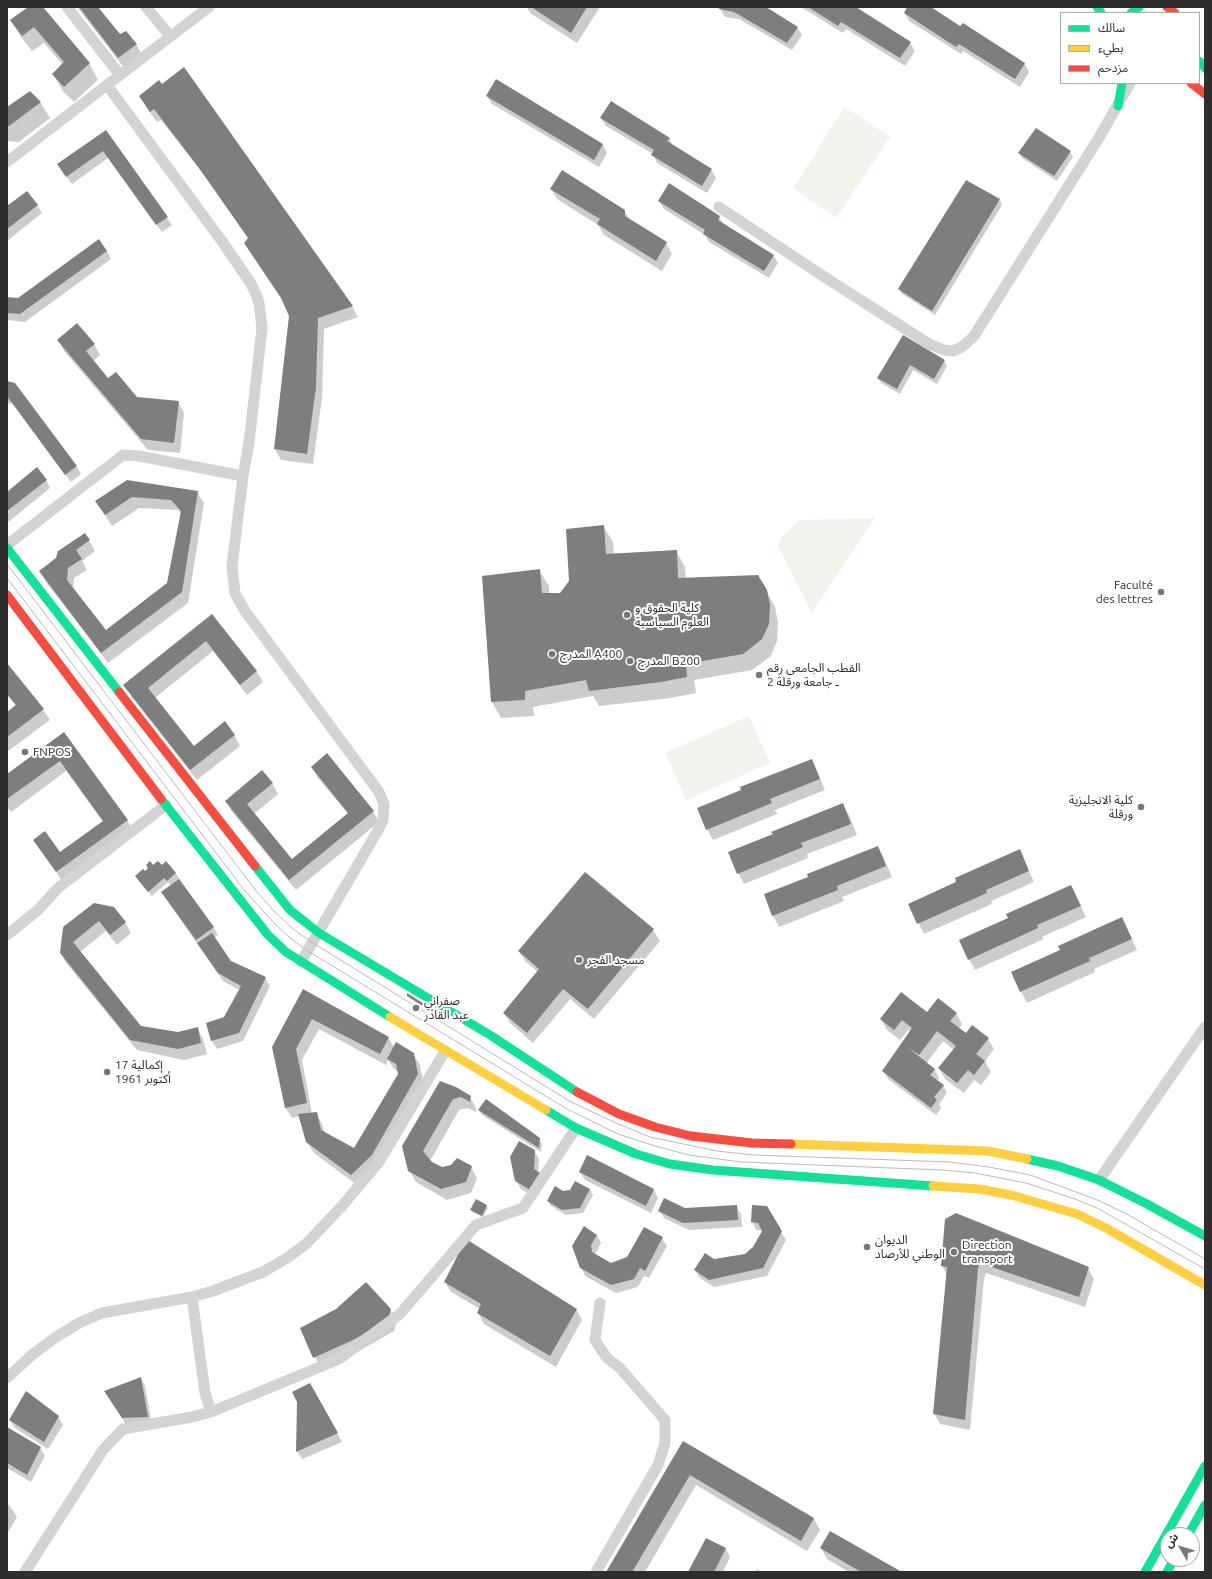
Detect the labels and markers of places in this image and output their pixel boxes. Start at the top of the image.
place label: Faculté des lettres [1096,578,1153,606]
marker: Faculté des lettres [1156,587,1166,597]
place label: كلية الحقوق و العلوم السياسية [635,601,709,629]
marker: كلية الحقوق و العلوم السياسية [622,610,632,620]
place label: المدرج A400 [560,647,622,661]
marker: المدرج A400 [547,649,557,659]
place label: المدرج B200 [638,654,700,668]
marker: المدرج B200 [625,656,635,666]
place label: القطب الجامعي رقم 2 ـ جامعة ورقلة [767,661,861,689]
marker: القطب الجامعي رقم 2 ـ جامعة ورقلة [754,670,764,680]
place label: FNPOS [33,745,71,759]
marker: FNPOS [20,747,30,757]
place label: كلية الانجليزية ورقلة [1069,793,1133,821]
marker: كلية الانجليزية ورقلة [1136,802,1146,812]
place label: مسجد الفجر [587,953,645,967]
marker: مسجد الفجر [574,955,584,965]
place label: صفراني عبد القادر [424,994,469,1022]
marker: صفراني عبد القادر [411,1003,421,1013]
place label: إكمالية 17 أكتوبر 1961 [115,1058,171,1086]
marker: إكمالية 17 أكتوبر 1961 [102,1067,112,1077]
place label: الديوان الوطني للأرصاد [875,1233,945,1261]
place label: Direction transport [962,1238,1013,1266]
marker: الديوان الوطني للأرصاد [862,1242,872,1252]
marker: Direction transport [949,1247,959,1257]

